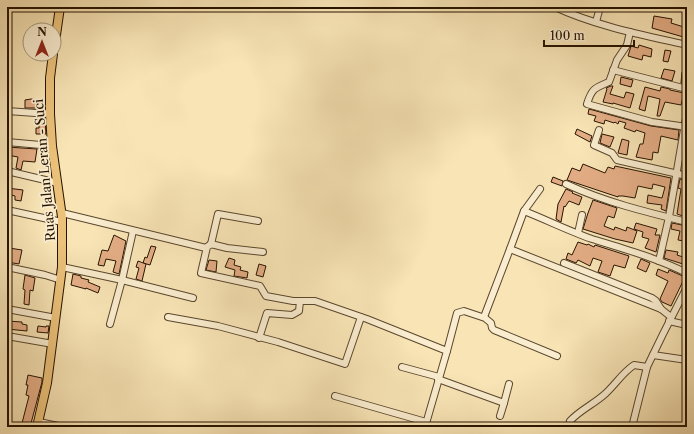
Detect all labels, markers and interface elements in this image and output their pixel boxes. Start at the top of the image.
north arrow [22,22,62,62]
scale bar [544,22,634,48]
text: N [37,25,47,39]
text: 100 m [550,28,585,43]
street label: Ruas Jalan Leran - Suci [30,98,58,242]

